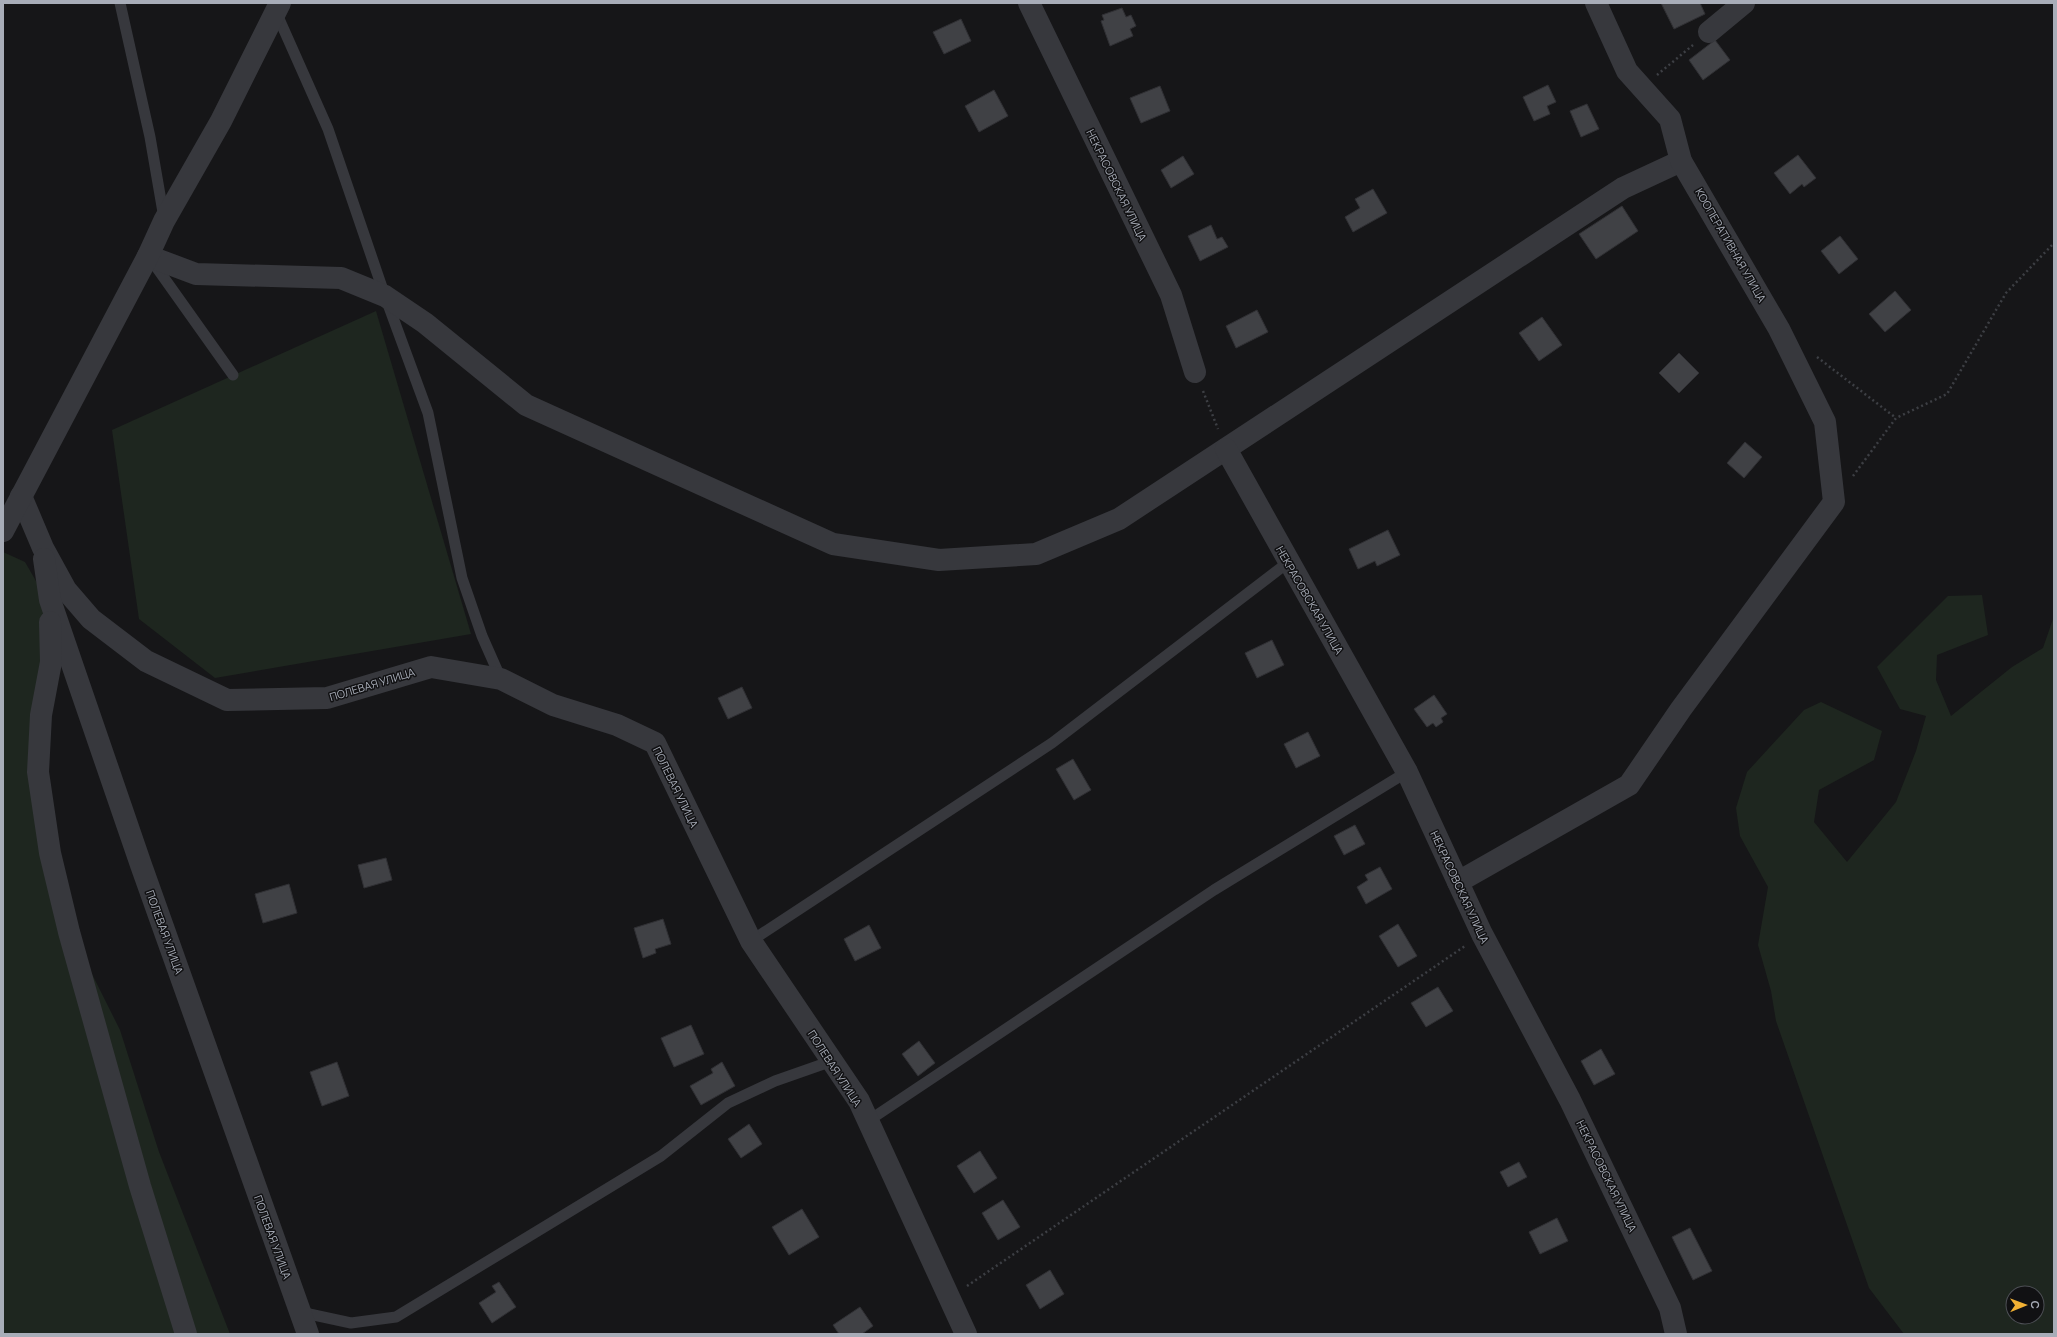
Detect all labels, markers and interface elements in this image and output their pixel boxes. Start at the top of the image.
street label: НЕКРАСОВСКАЯ УЛИЦА [1083,127,1151,243]
street label: КООПЕРАТИВНАЯ УЛИЦА [1692,185,1770,305]
street label: НЕКРАСОВСКАЯ УЛИЦА [1273,543,1347,657]
street label: ПОЛЕВАЯ УЛИЦА [328,664,416,704]
street label: ПОЛЕВАЯ УЛИЦА [650,744,702,830]
street label: НЕКРАСОВСКАЯ УЛИЦА [1427,828,1493,946]
street label: ПОЛЕВАЯ УЛИЦА [143,888,187,976]
street label: ПОЛЕВАЯ УЛИЦА [805,1027,865,1109]
street label: НЕКРАСОВСКАЯ УЛИЦА [1573,1118,1641,1234]
street label: ПОЛЕВАЯ УЛИЦА [251,1193,295,1281]
north arrow [2005,1285,2045,1325]
text: С [2028,1301,2043,1309]

